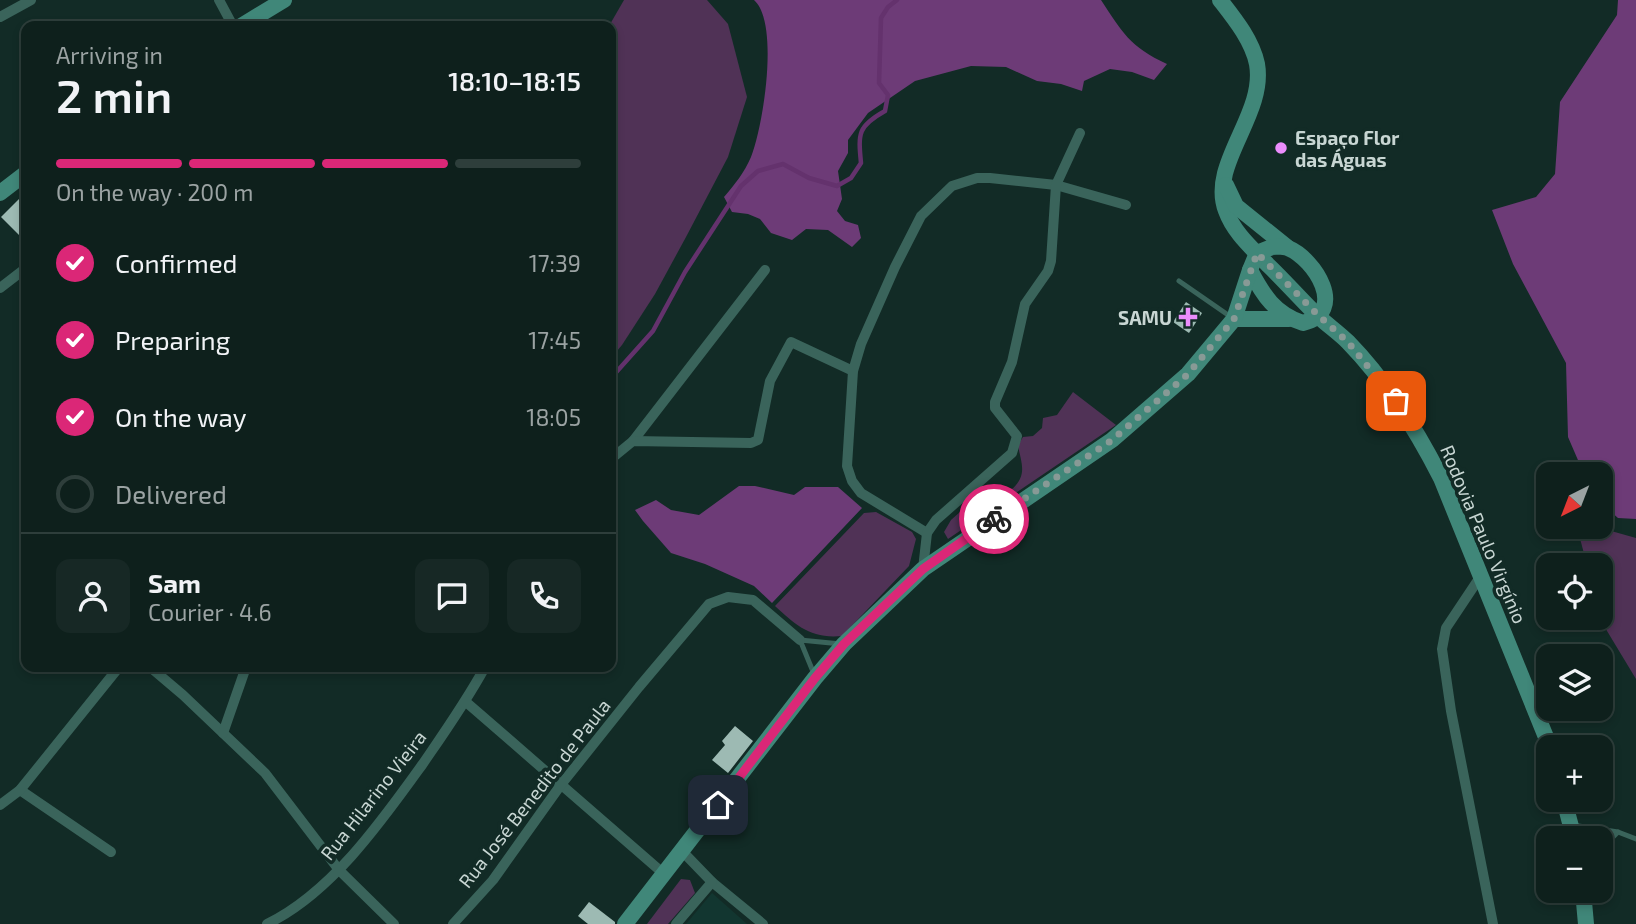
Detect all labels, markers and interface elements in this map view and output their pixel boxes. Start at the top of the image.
text: Arriving in [56,41,163,69]
text: 18:10–18:15 [448,65,581,96]
text: 2 min [56,67,172,122]
place label: Espaço Flor das Águas [1295,126,1399,171]
marker: Espaço Flor das Águas [1273,140,1289,156]
text: On the way · 200 m [56,178,253,206]
icon: check [56,244,94,282]
text: Confirmed [115,247,238,278]
text: 17:39 [529,249,581,277]
place label: SAMU [1118,306,1172,329]
marker: SAMU [1178,307,1198,327]
icon: check [56,321,94,359]
text: Preparing [115,324,230,355]
text: 17:45 [528,326,581,354]
pin [1366,371,1426,431]
icon: bag [1377,382,1415,420]
icon: check [56,398,94,436]
text: On the way [115,401,246,432]
text: 18:05 [526,403,581,431]
street label: Rodovia Paulo Virgínio [1436,441,1532,627]
north arrow [1536,462,1614,539]
map controls [1536,462,1613,903]
text: Delivered [115,478,227,509]
courier [959,484,1029,554]
icon: bike [975,500,1013,538]
button: locate [1536,553,1613,630]
button: person [56,559,130,633]
button: chat [415,559,489,633]
button: phone [507,559,581,633]
text: Sam [148,567,201,598]
text: Courier · 4.6 [148,598,272,626]
button: layers [1536,644,1613,721]
street label: Rua José Benedito de Paula [453,694,615,892]
street label: Rua Hilarino Vieira [315,726,431,864]
button: + [1536,735,1613,812]
pin [688,775,748,835]
icon: home [699,786,737,824]
button: − [1536,826,1613,903]

